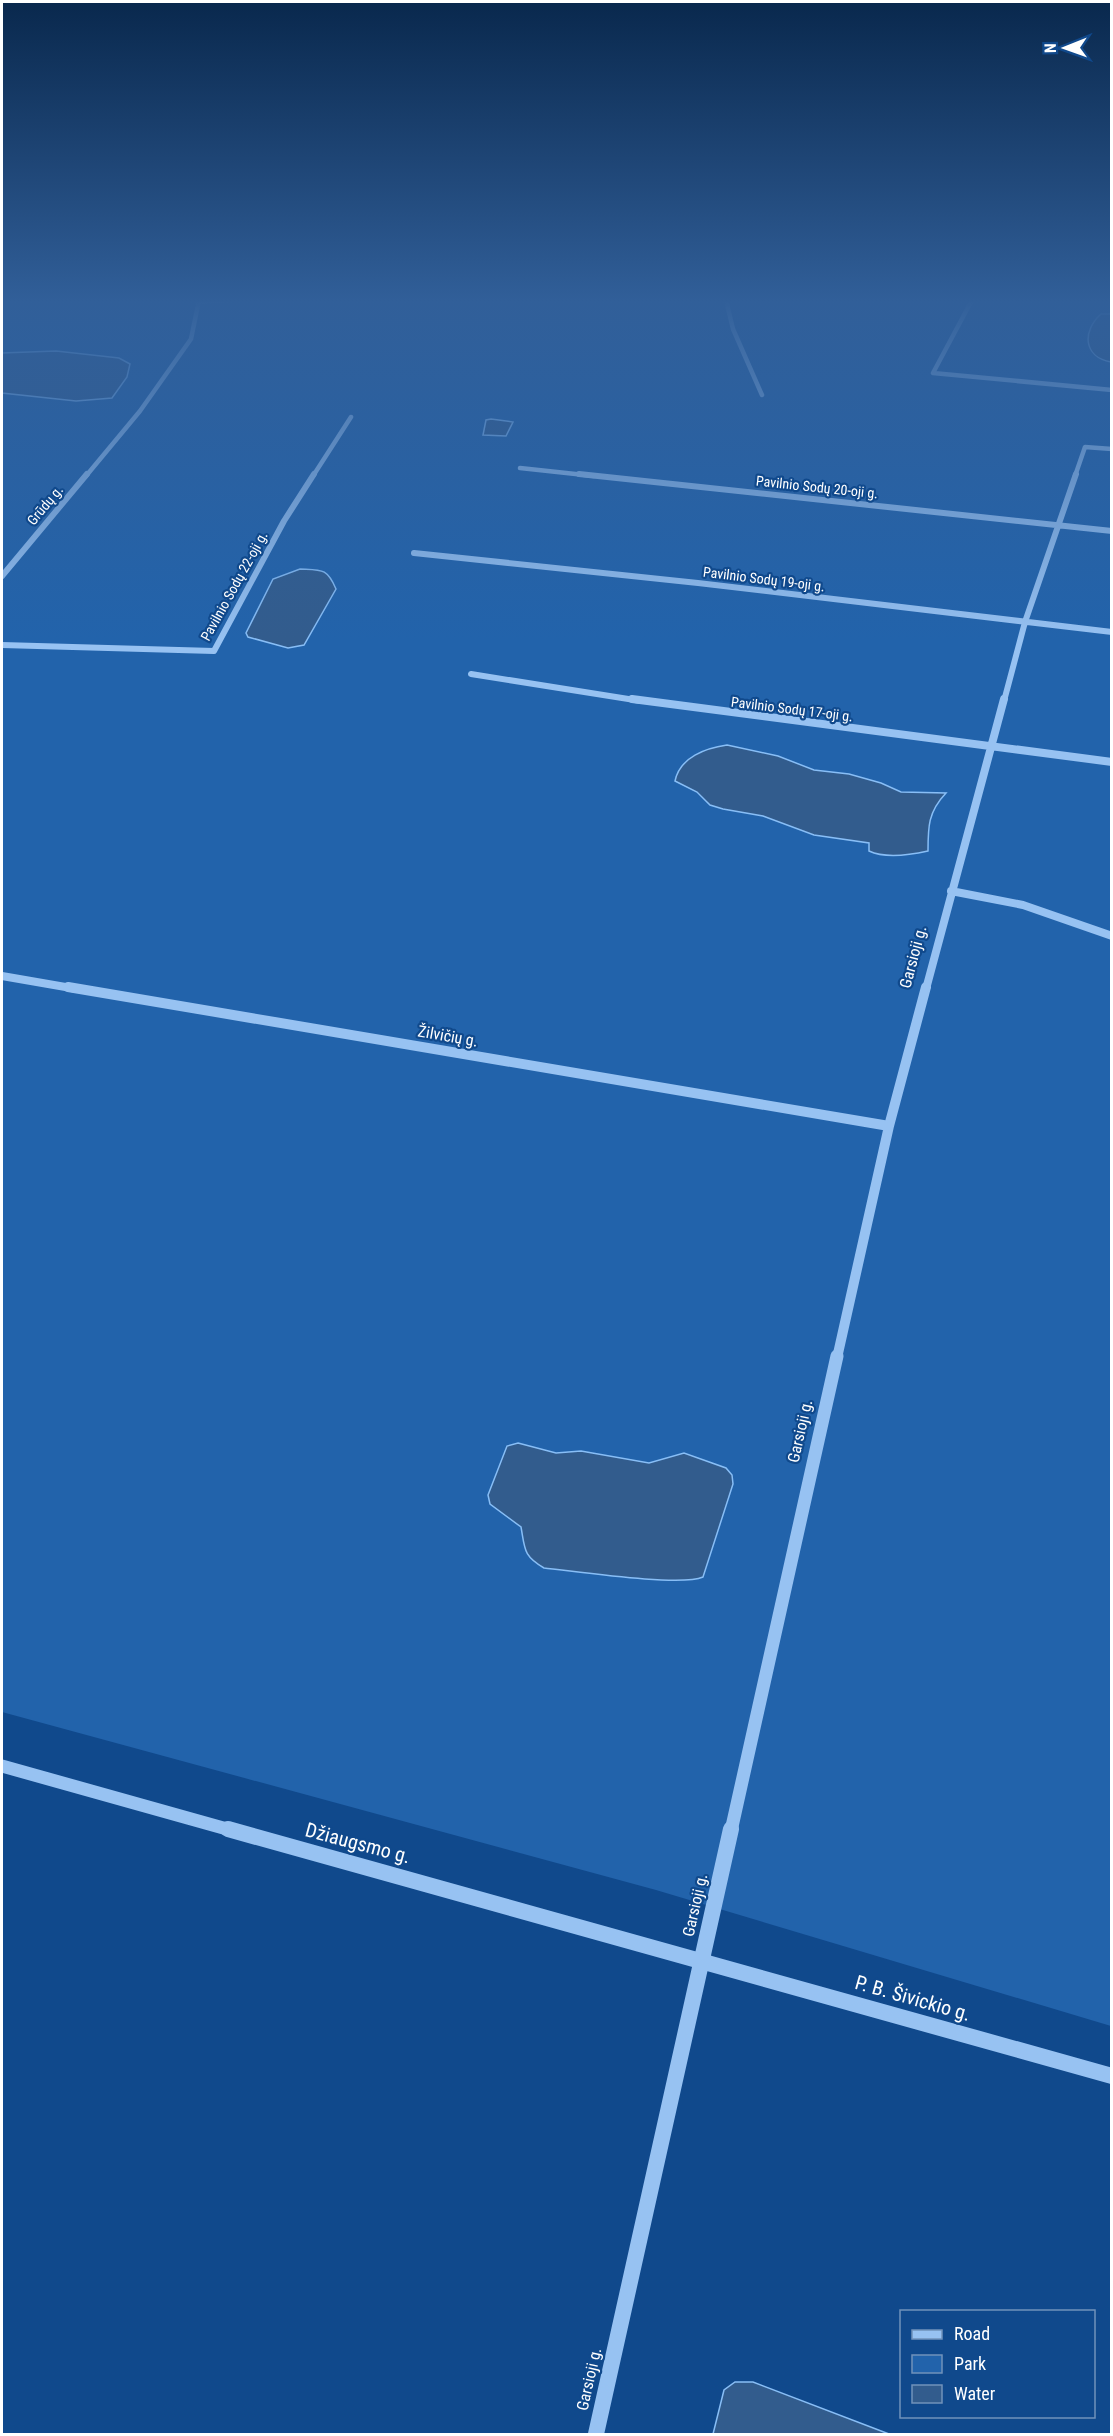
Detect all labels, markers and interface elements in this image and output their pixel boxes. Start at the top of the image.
north arrow [1035,18,1095,78]
text: N [1041,43,1060,53]
street label: Pavilnio Sodų 20-oji g. [755,473,879,501]
street label: Grūdų g. [24,482,66,528]
street label: Pavilnio Sodų 22-oji g. [197,528,271,644]
street label: Pavilnio Sodų 19-oji g. [702,564,826,594]
street label: Pavilnio Sodų 17-oji g. [730,694,854,724]
street label: Garsioji g. [896,924,930,990]
street label: Žilvičių g. [416,1021,480,1051]
street label: Garsioji g. [784,1398,816,1464]
street label: Džiaugsmo g. [303,1817,413,1869]
street label: Garsioji g. [679,1872,711,1938]
street label: P. B. Šivickio g. [852,1970,974,2026]
legend [900,2310,1095,2418]
text: Road [954,2323,990,2344]
street label: Garsioji g. [573,2346,605,2412]
text: Park [954,2353,986,2374]
text: Water [954,2383,996,2404]

